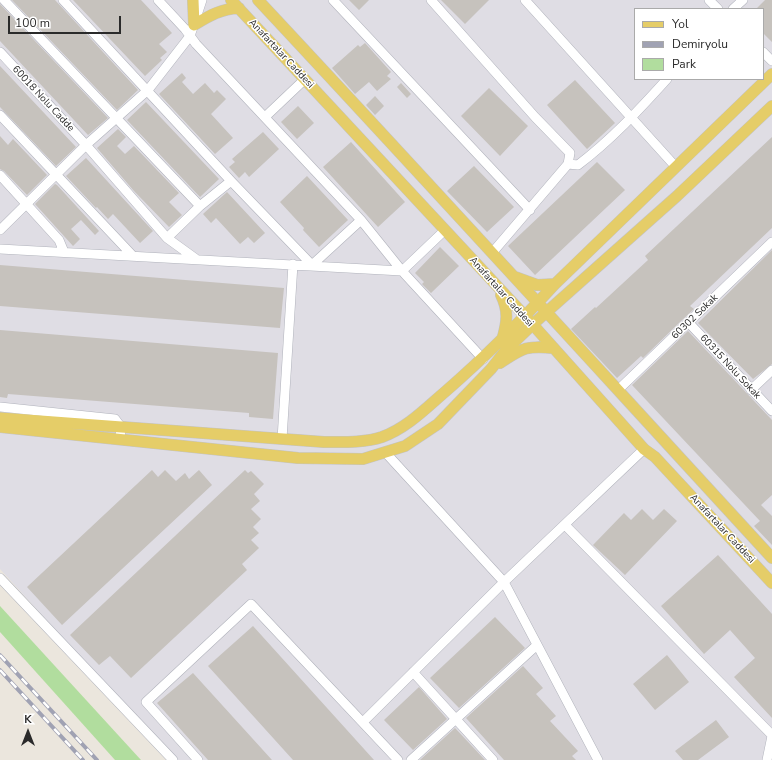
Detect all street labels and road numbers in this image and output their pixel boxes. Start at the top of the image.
street label: Anafartalar Caddesi [246,17,316,91]
street label: 60018 Nolu Cadde [9,64,77,134]
street label: Anafartalar Caddesi [466,255,536,329]
street label: 60302 Sokak [669,292,721,342]
street label: 60315 Nolu Sokak [697,332,763,402]
street label: Anafartalar Caddesi [687,492,757,566]

